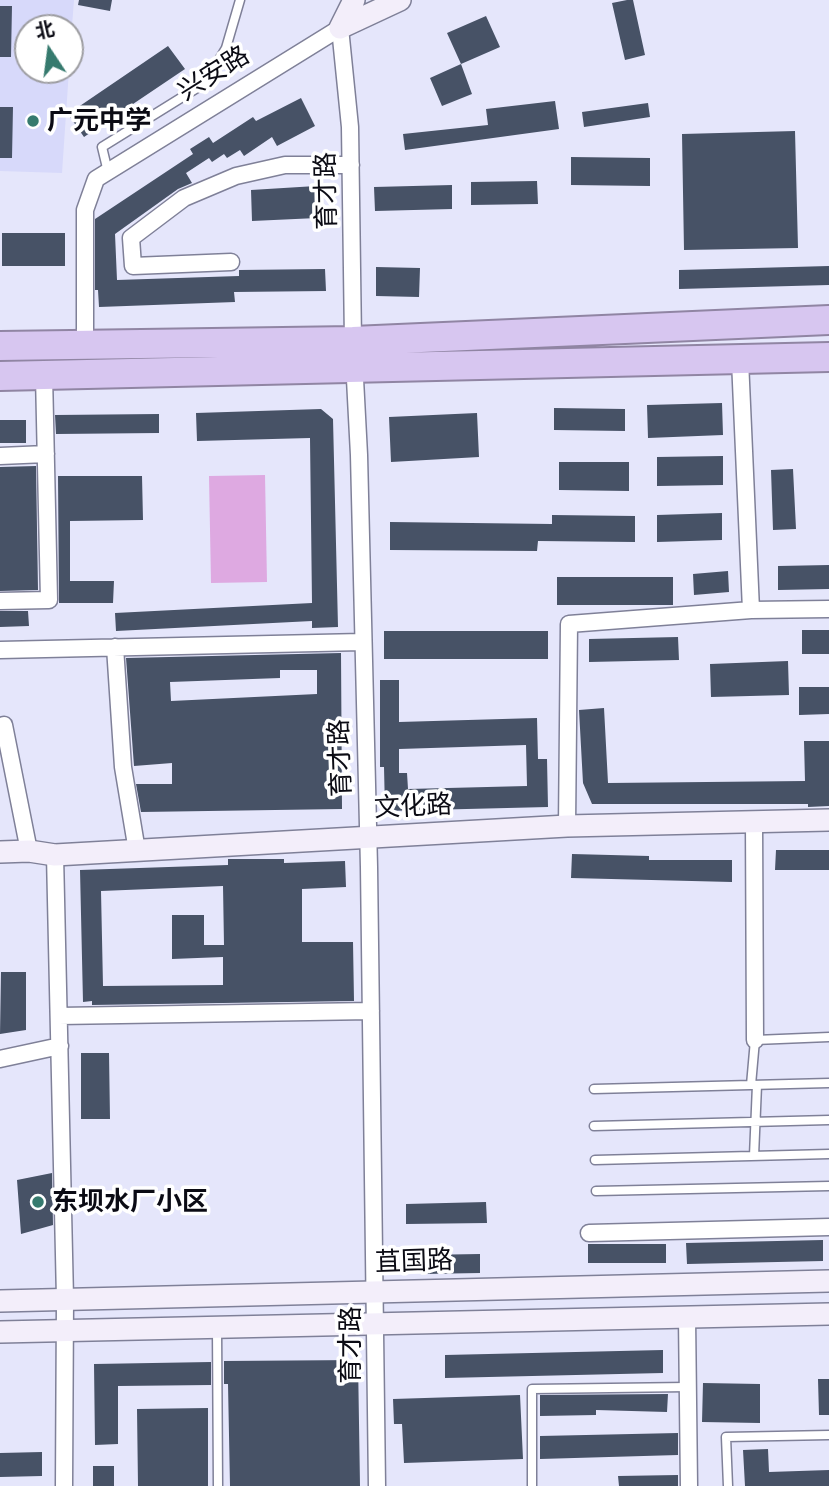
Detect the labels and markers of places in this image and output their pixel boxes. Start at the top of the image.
place label: 广元中学 [47,105,151,137]
marker: 广元中学 [25,113,41,129]
place label: 东坝水厂小区 [52,1186,208,1218]
marker: 东坝水厂小区 [30,1194,46,1210]

